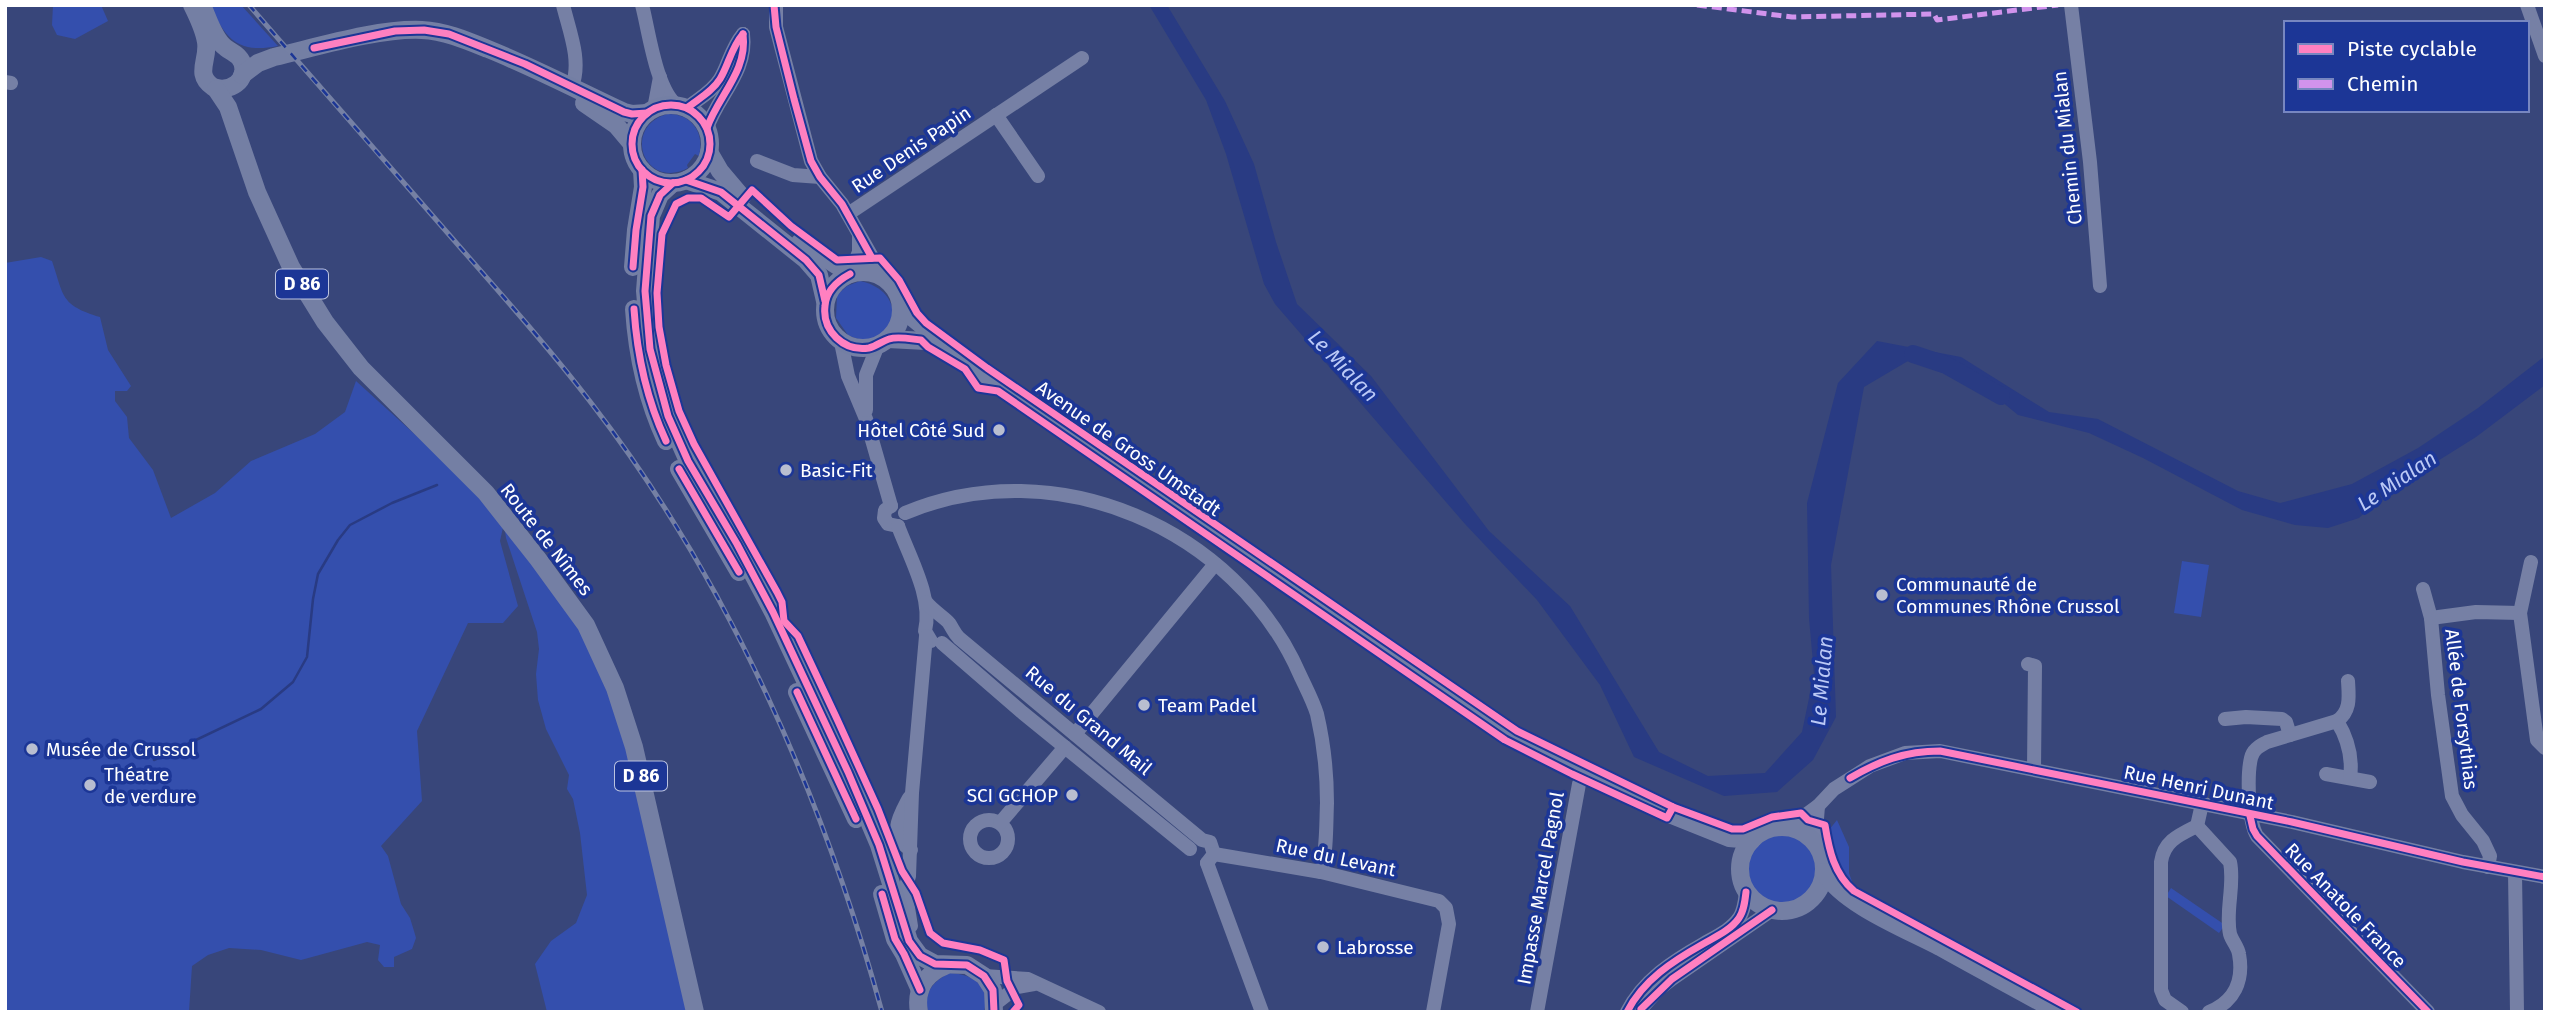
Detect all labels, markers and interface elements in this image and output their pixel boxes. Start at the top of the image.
legend [2284,21,2529,112]
text: Piste cyclable [2347,36,2477,62]
street label: Chemin du Mialan [2048,70,2087,226]
text: Chemin [2347,71,2419,97]
street label: Rue Denis Papin [847,101,975,198]
road number: D 86 [276,270,328,298]
water label: Le Mialan [1302,325,1384,407]
street label: Avenue de Gross Umstadt [1032,376,1226,521]
place label: Hôtel Côté Sud [857,419,985,442]
marker: Hôtel Côté Sud [991,422,1007,438]
water label: Le Mialan [2352,445,2442,517]
place label: Basic-Fit [800,459,873,482]
marker: Basic-Fit [778,462,794,478]
street label: Route de Nîmes [496,479,598,600]
place label: Communauté de Communes Rhône Crussol [1896,573,2120,618]
marker: Communauté de Communes Rhône Crussol [1874,587,1890,603]
street label: Allée de Forsythias [2440,628,2483,791]
water label: Le Mialan [1805,635,1839,727]
street label: Rue du Grand Mail [1021,661,1157,780]
place label: Team Padel [1158,694,1257,717]
marker: Team Padel [1136,697,1152,713]
place label: Musée de Crussol [46,738,197,761]
marker: Musée de Crussol [24,741,40,757]
street label: Rue Henri Dunant [2122,760,2276,815]
road number: D 86 [615,762,667,790]
place label: Théatre de verdure [104,763,197,808]
marker: Théatre de verdure [82,777,98,793]
place label: SCI GCHOP [967,784,1058,807]
marker: SCI GCHOP [1064,787,1080,803]
street label: Impasse Marcel Pagnol [1512,789,1569,986]
street label: Rue du Levant [1274,834,1398,881]
street label: Rue Anatole France [2280,838,2411,973]
place label: Labrosse [1337,936,1414,959]
marker: Labrosse [1315,939,1331,955]

